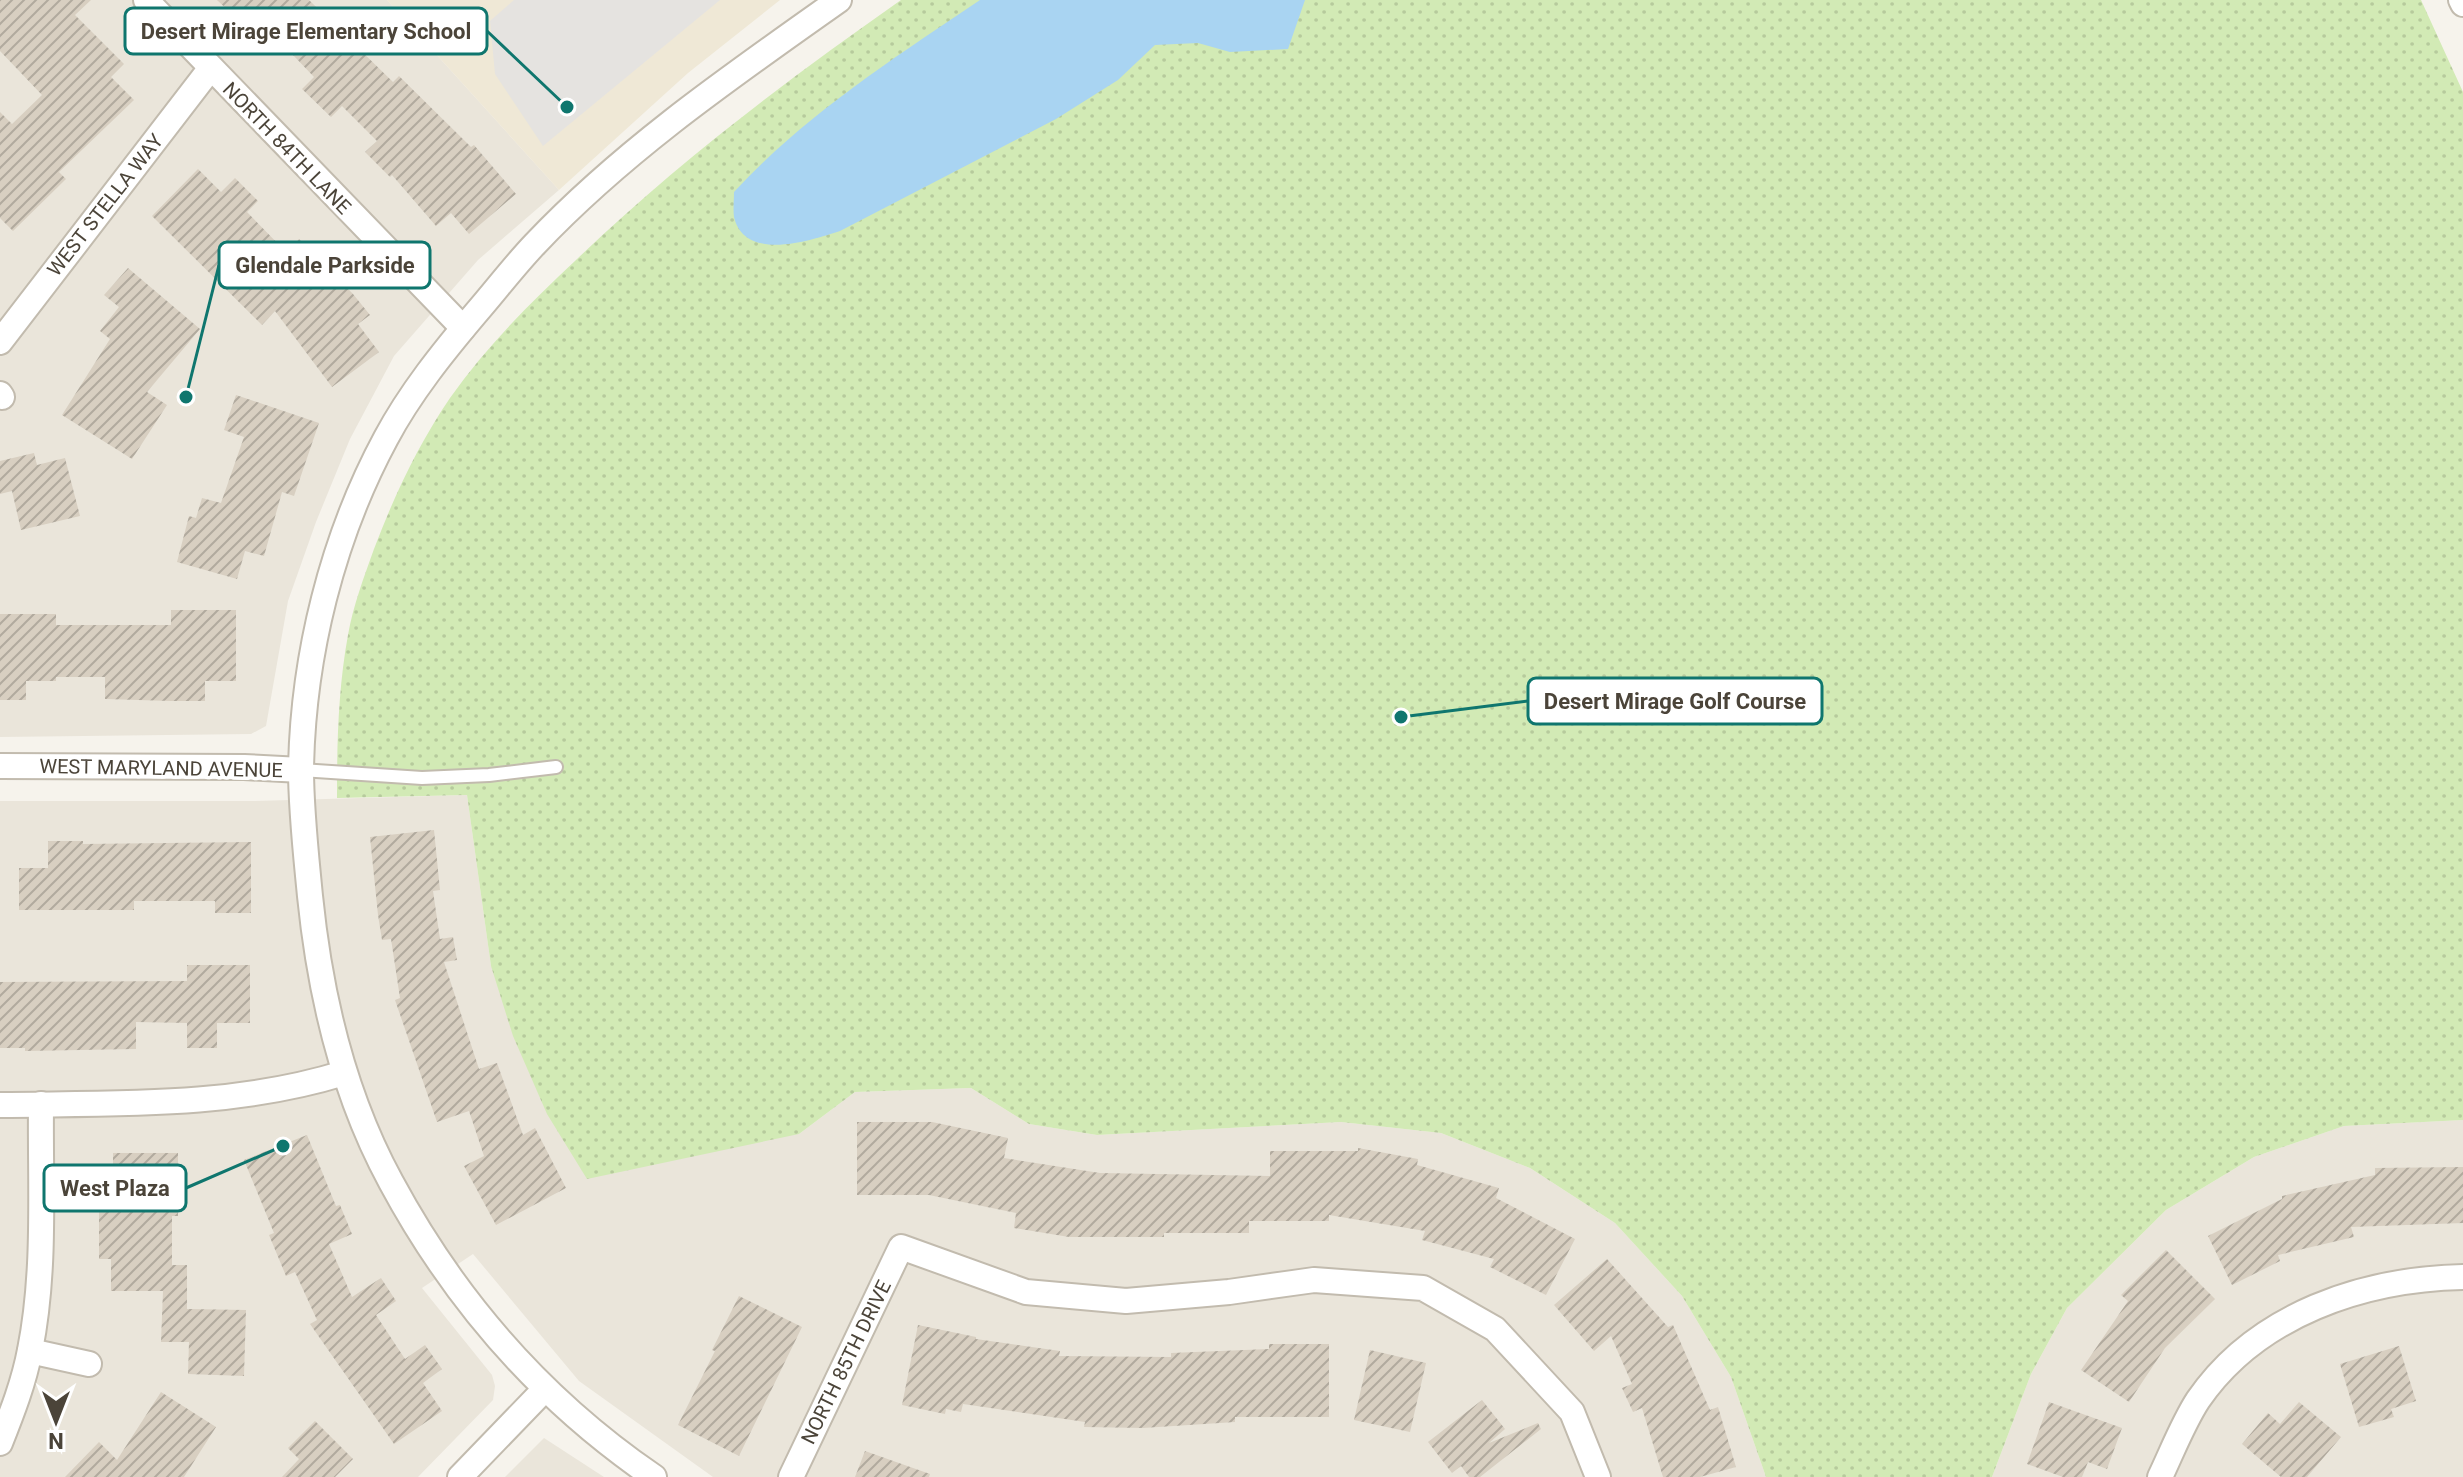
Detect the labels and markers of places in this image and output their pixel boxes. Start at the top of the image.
callout: Desert Mirage Elementary School [125,8,487,54]
callout: Glendale Parkside [219,242,430,288]
callout: Desert Mirage Golf Course [1528,678,1822,724]
callout: West Plaza [44,1165,186,1211]

